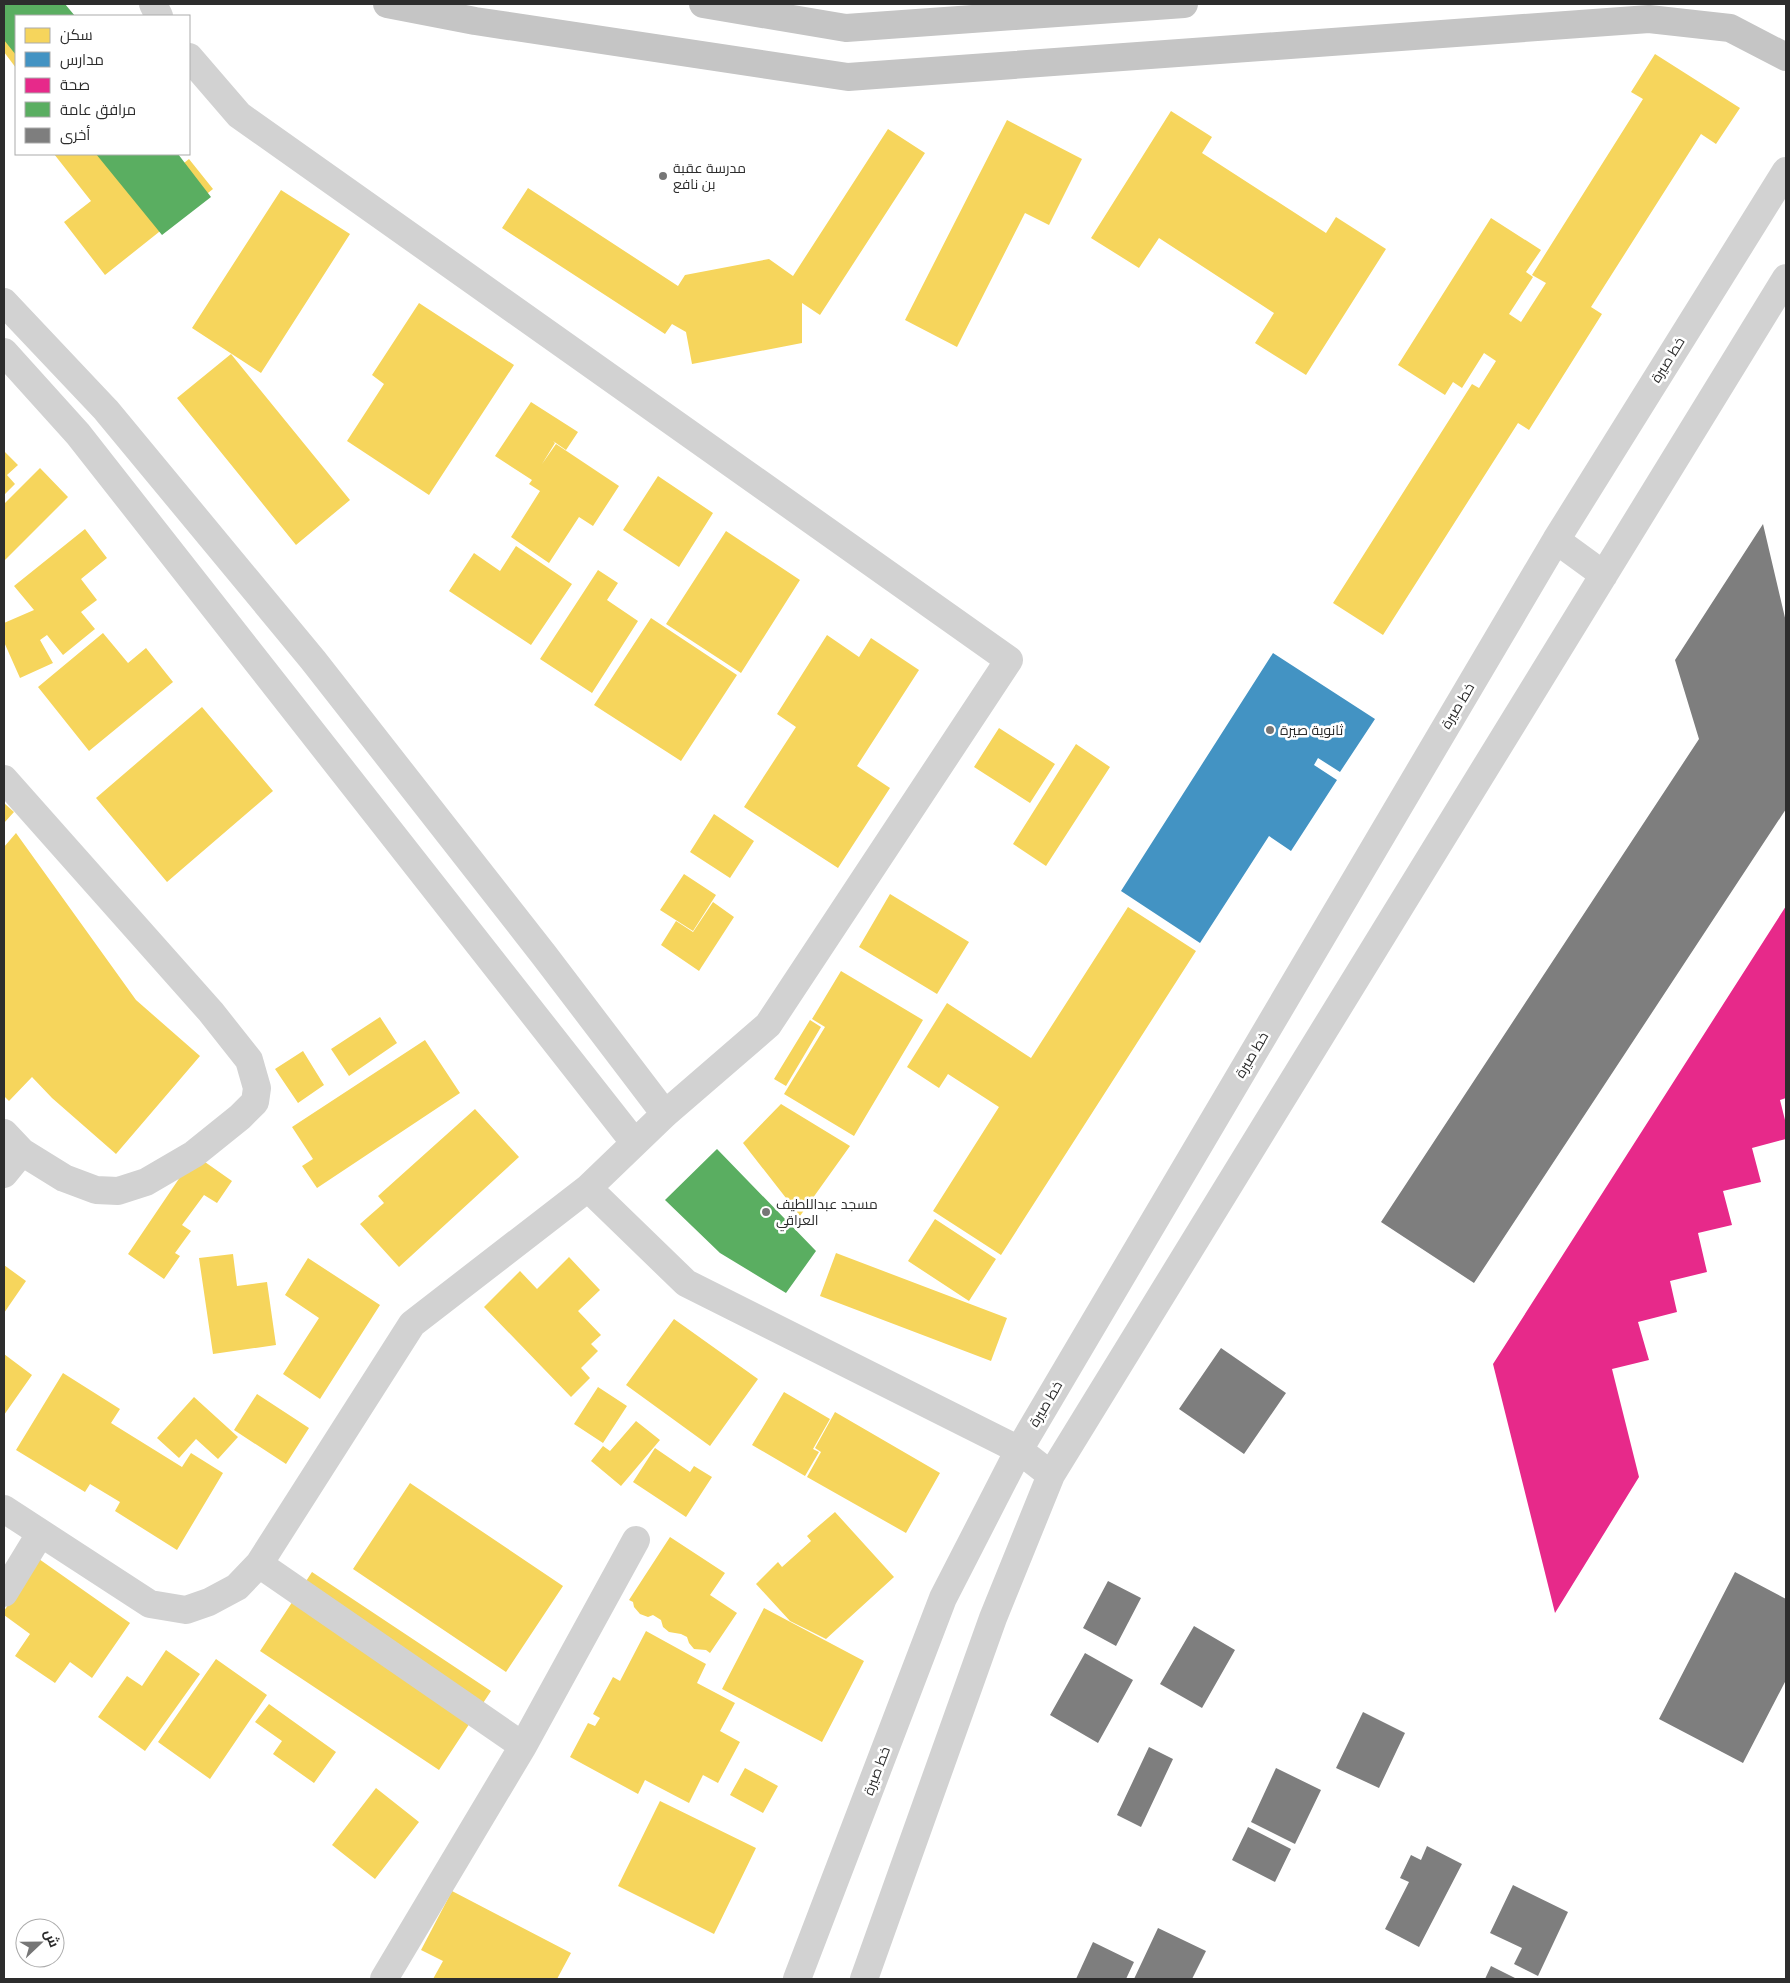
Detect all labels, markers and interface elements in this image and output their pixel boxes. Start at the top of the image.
legend [15,15,190,155]
text: سكن [60,26,93,45]
text: مدارس [60,51,104,70]
text: صحة [60,76,90,94]
text: مرافق عامة [60,101,136,120]
text: أخرى [60,125,90,145]
place label: مدرسة عقبة بن نافع [673,160,746,193]
marker: مدرسة عقبة بن نافع [657,170,669,182]
street label: خط صيرة [1647,334,1689,386]
street label: خط صيرة [1438,680,1478,732]
place label: ثانوية صيرة [1280,722,1343,739]
marker: ثانوية صيرة [1264,724,1276,736]
street label: خط صيرة [1232,1029,1272,1081]
place label: مسجد عبداللطيف العراقي [776,1196,878,1232]
marker: مسجد عبداللطيف العراقي [760,1206,772,1218]
street label: خط صيرة [1026,1378,1066,1430]
street label: خط صيرة [860,1744,894,1798]
north arrow [15,1918,65,1968]
text: ش [40,1927,63,1950]

